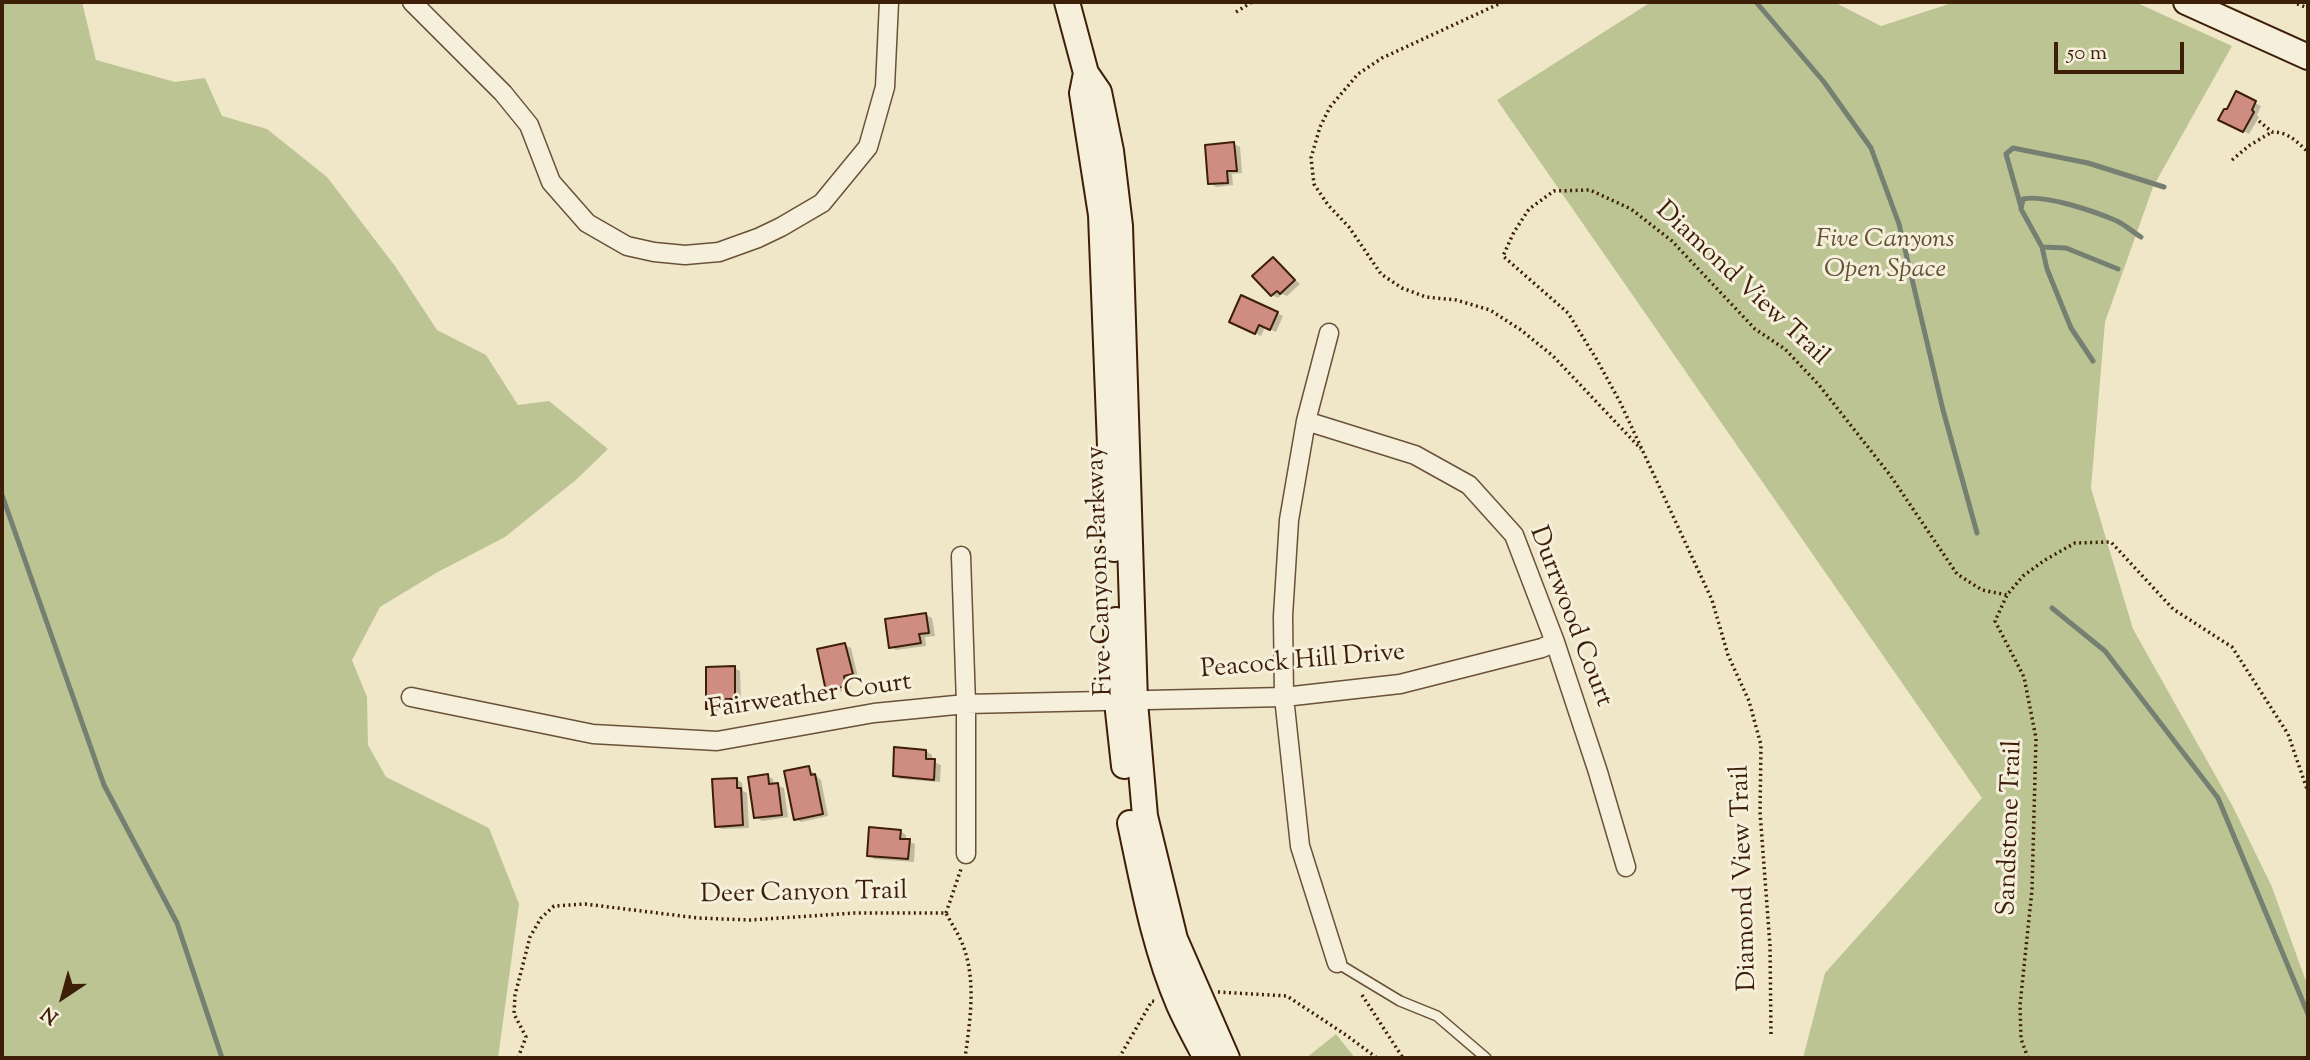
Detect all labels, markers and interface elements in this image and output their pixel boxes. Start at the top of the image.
scale bar [2058,28,2188,72]
text: 50 m [2067,39,2107,69]
street label: Diamond View Trail [1648,196,1834,374]
park label: Five Canyons Open Space [1816,226,1954,288]
street label: Five Canyons Parkway [1082,446,1122,696]
street label: Durrwood Court [1520,522,1618,712]
street label: Peacock Hill Drive [1199,639,1407,687]
street label: Fairweather Court [706,668,914,728]
street label: Sandstone Trail [1993,740,2031,916]
street label: Diamond View Trail [1726,764,1766,992]
street label: Deer Canyon Trail [700,878,908,912]
north arrow [28,962,98,1032]
text: N [36,999,64,1030]

